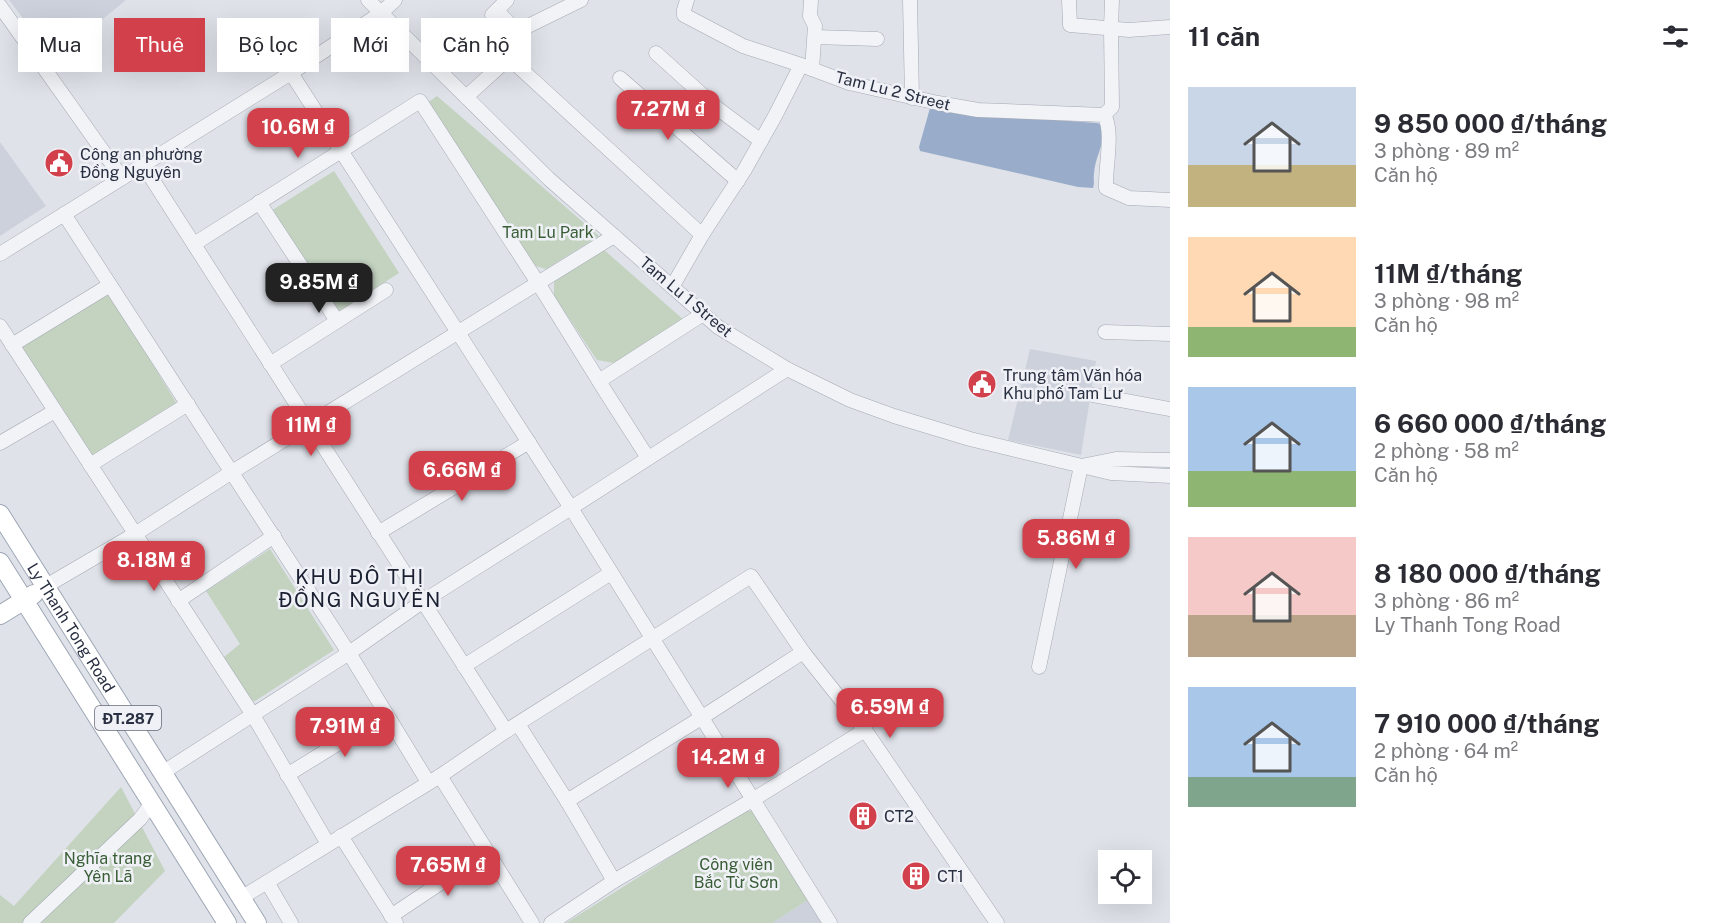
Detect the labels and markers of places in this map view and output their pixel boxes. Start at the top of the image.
pin: 7.27M ₫ [613,90,723,141]
pin: 10.6M ₫ [243,108,353,159]
place label: Công an phường Đồng Nguyên [80,145,203,182]
public building icon: Công an phường Đồng Nguyên [43,147,75,179]
pin: 9.85M ₫ [264,263,374,314]
place label: Trung tâm Văn hóa Khu phố Tam Lư [1003,366,1142,403]
public building icon: Trung tâm Văn hóa Khu phố Tam Lư [966,368,998,400]
pin: 11M ₫ [269,406,353,457]
pin: 6.66M ₫ [407,451,517,502]
pin: 5.86M ₫ [1021,519,1131,570]
pin: 8.18M ₫ [99,541,209,592]
pin: 6.59M ₫ [835,688,945,739]
pin: 7.91M ₫ [290,707,400,758]
pin: 14.2M ₫ [673,738,783,789]
building icon: CT2 [847,800,879,832]
place label: CT2 [884,807,914,826]
pin: 7.65M ₫ [393,846,503,897]
building icon: CT1 [900,860,932,892]
place label: CT1 [937,867,964,886]

